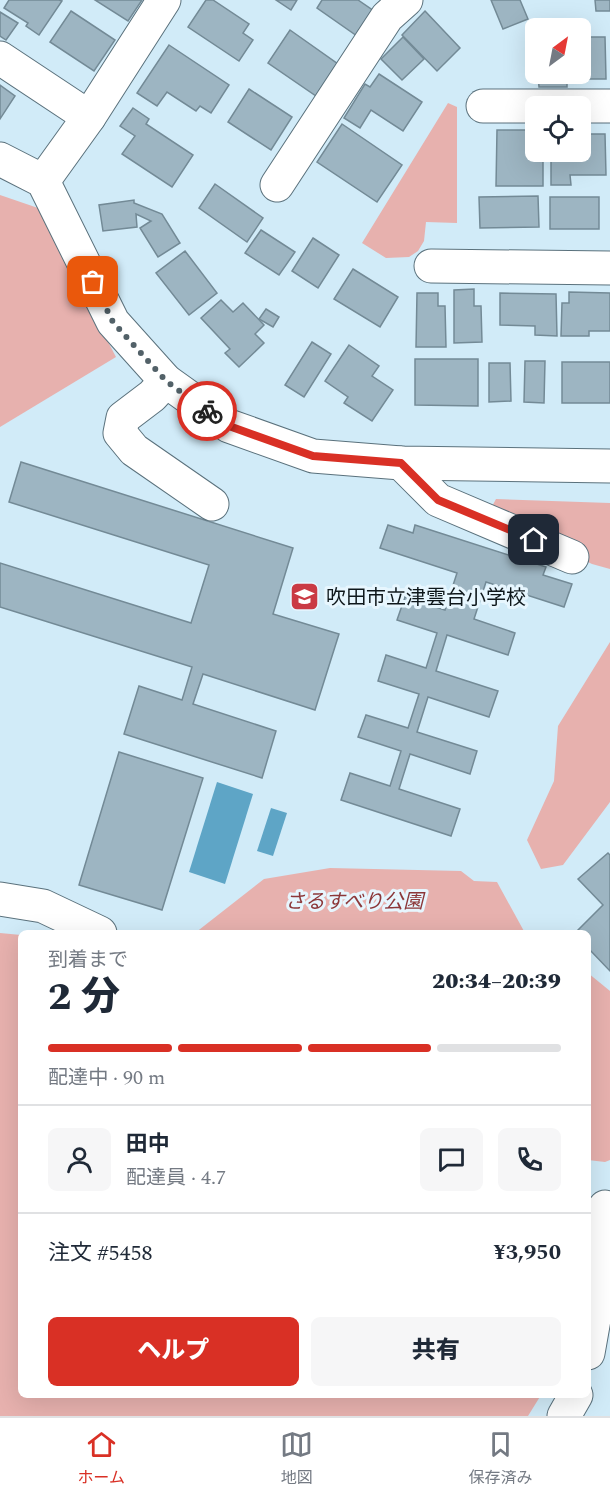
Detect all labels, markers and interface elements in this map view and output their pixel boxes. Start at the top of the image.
north arrow [525,18,591,84]
map controls [525,18,591,162]
button: locate [525,96,591,162]
pin [67,256,118,307]
icon: bag [76,265,109,298]
courier [177,381,237,441]
icon: bike [191,395,224,428]
pin [508,514,559,565]
icon: home [517,523,550,556]
school or university icon: 吹田市立津雲台小学校 [289,581,321,613]
place label: 吹田市立津雲台小学校 [326,583,526,613]
park label: さるすべり公園 [285,887,426,917]
text: 到着まで [48,945,128,975]
text: 20:34–20:39 [432,965,561,998]
text: 2 分 [48,968,120,1027]
text: 配達中 · 90 m [48,1063,165,1093]
button: person [48,1128,111,1191]
text: 田中 [126,1128,170,1161]
button: chat [420,1128,483,1191]
button: phone [498,1128,561,1191]
text: 配達員 · 4.7 [126,1163,226,1193]
text: ¥3,950 [493,1236,561,1269]
text: 注文 #5458 [48,1237,153,1270]
button: ヘルプ [48,1317,299,1386]
button: 共有 [311,1317,561,1386]
tab: ホーム [78,1428,125,1490]
tab: 地図 [280,1428,313,1490]
tab: 保存済み [468,1428,532,1490]

